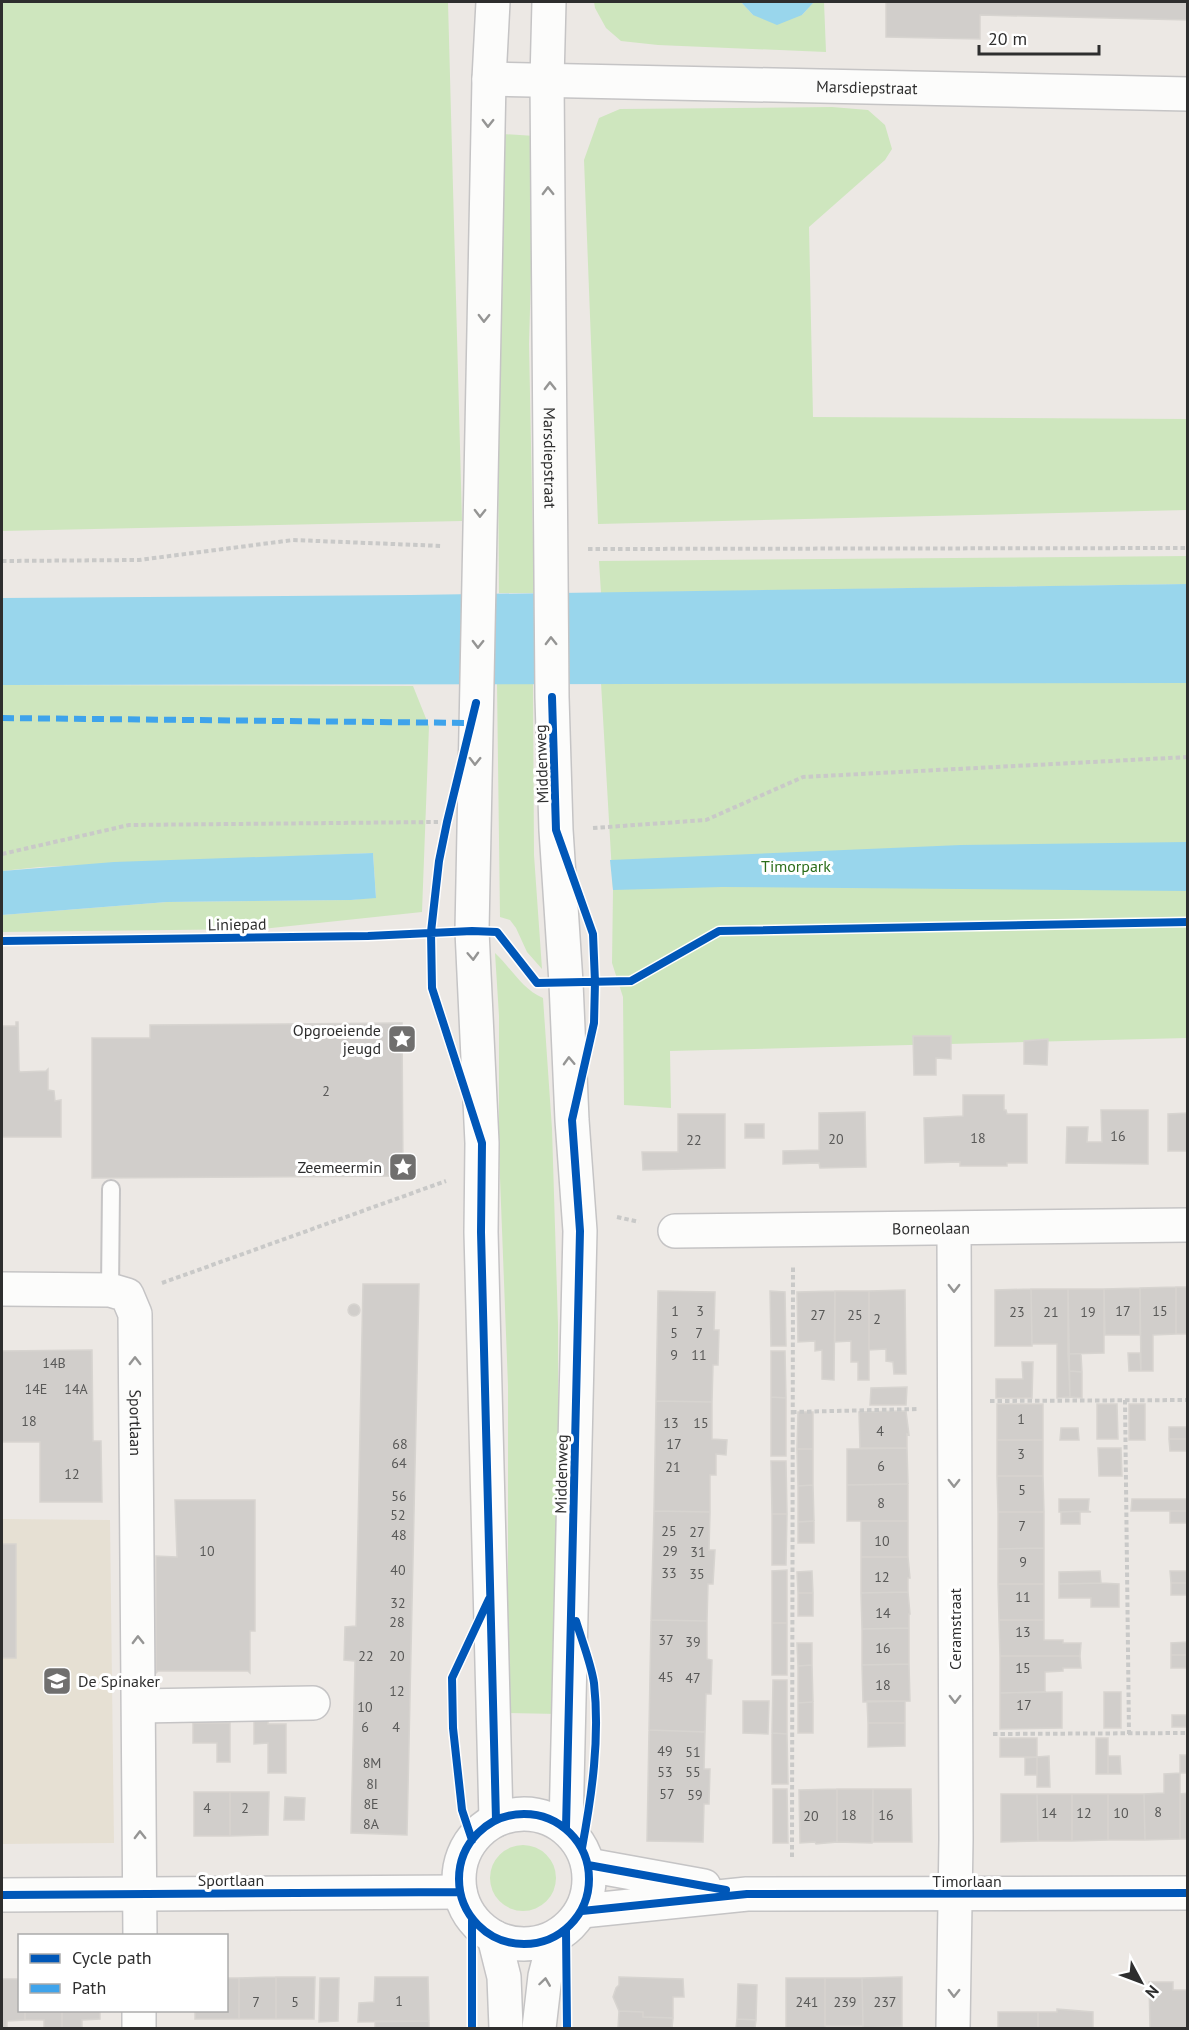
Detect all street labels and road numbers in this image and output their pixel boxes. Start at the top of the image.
street label: Marsdiepstraat [816,76,918,98]
street label: Marsdiepstraat [540,407,560,509]
street label: Middenweg [530,724,552,804]
street label: Liniepad [207,913,267,935]
street label: Borneolaan [892,1218,970,1238]
street label: Sportlaan [126,1389,146,1456]
street label: Middenweg [550,1434,572,1514]
street label: Ceramstraat [945,1587,965,1670]
street label: Sportlaan [198,1870,264,1890]
street label: Timorlaan [932,1871,1002,1891]

